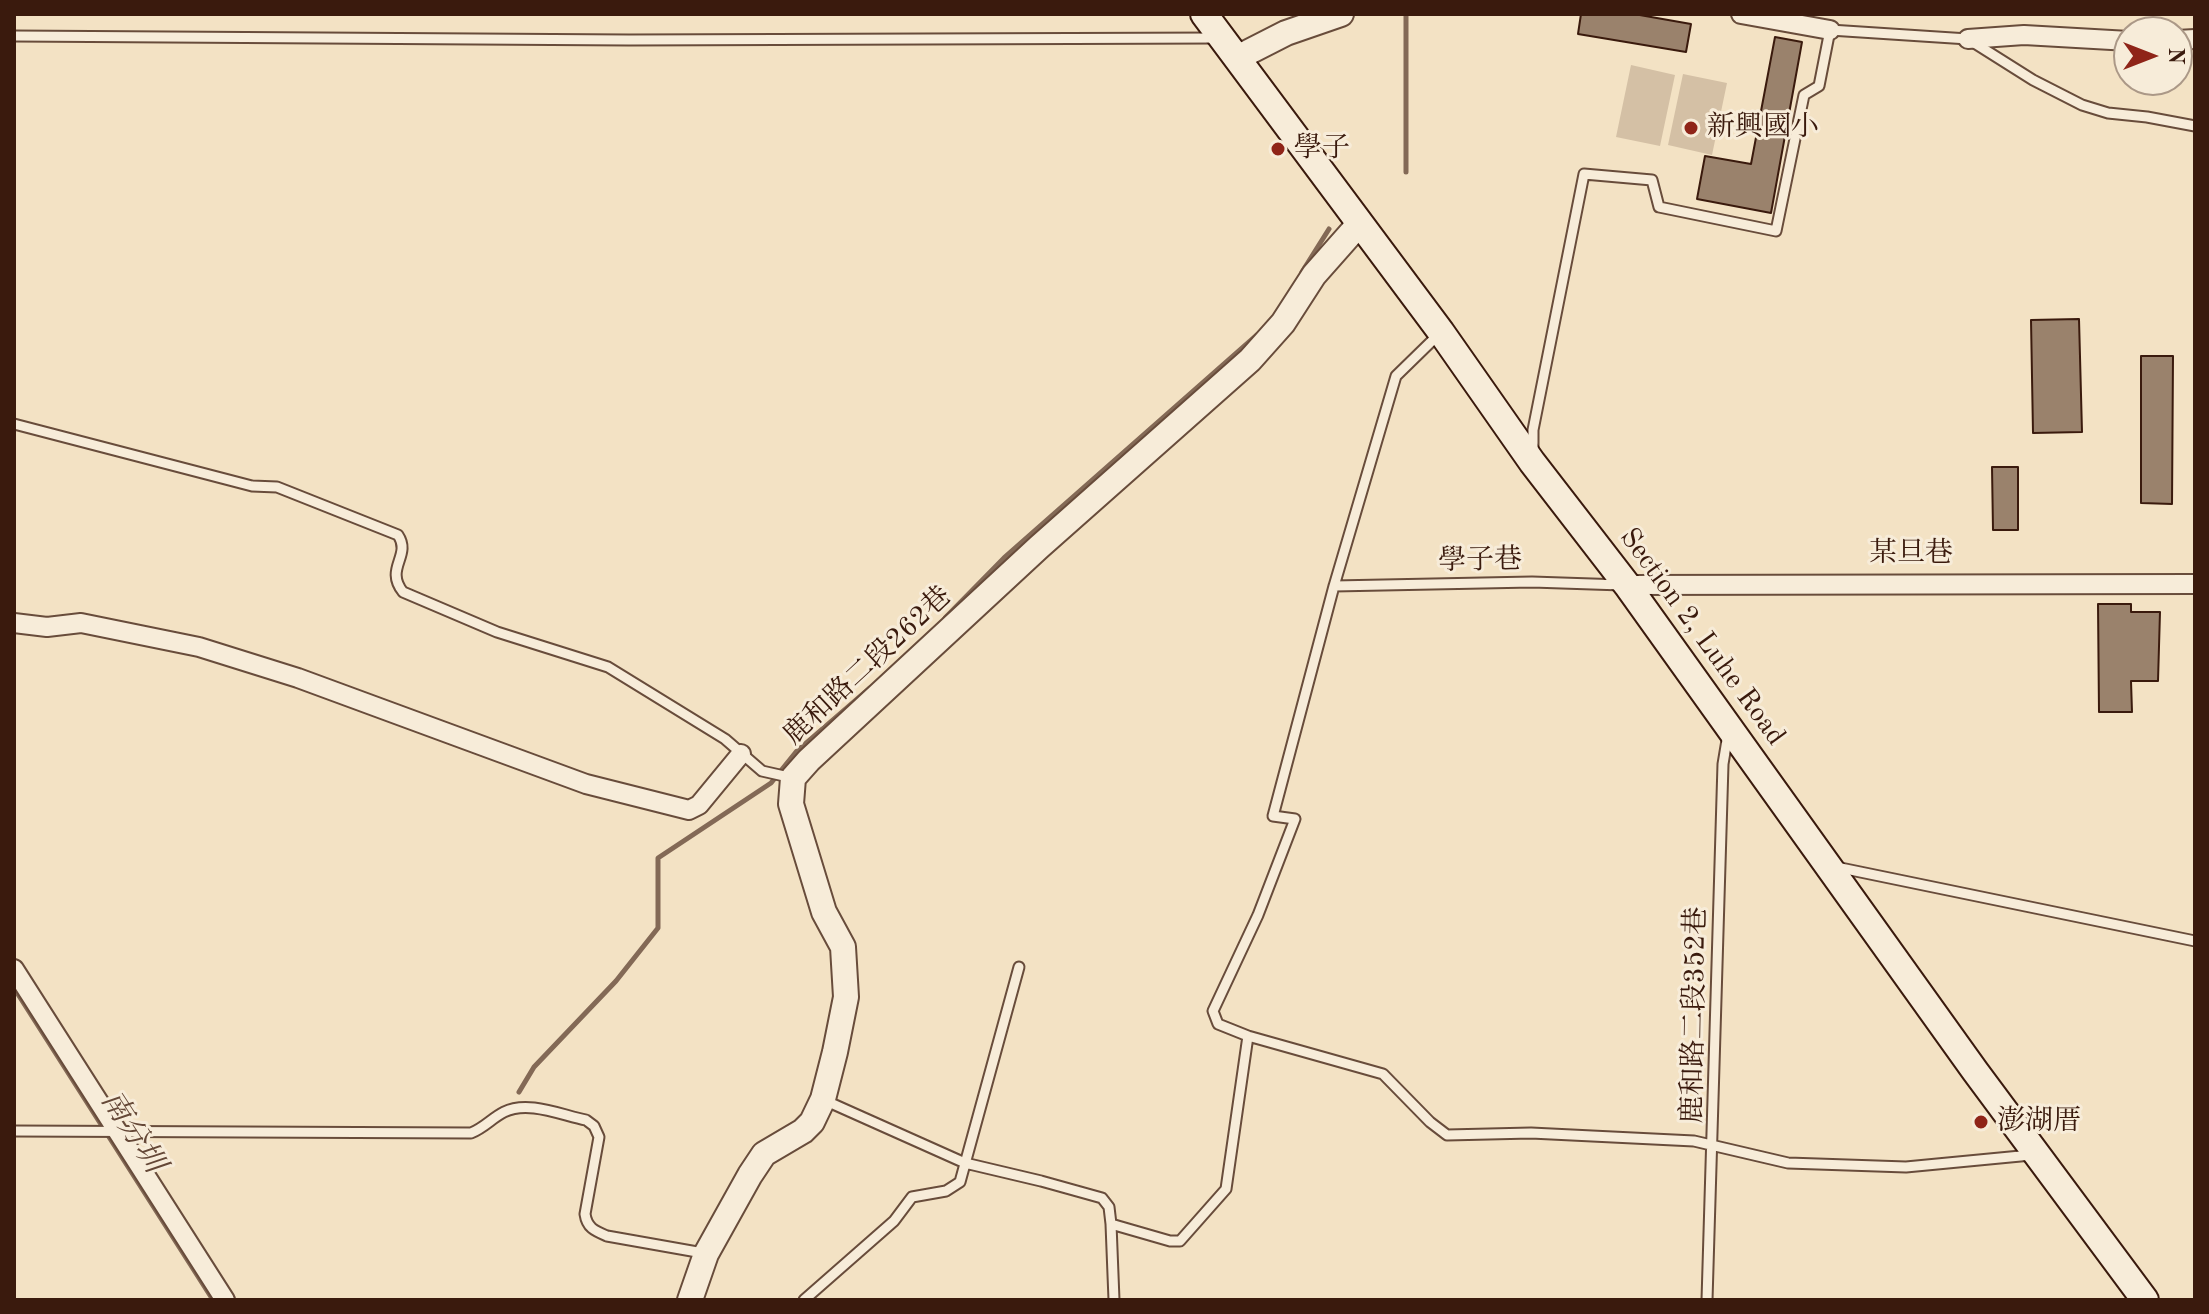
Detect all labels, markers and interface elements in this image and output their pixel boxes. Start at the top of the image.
north arrow [2113,16,2193,96]
text: N [2164,48,2186,64]
place label: 新興國小 [1707,111,1819,145]
marker: 新興國小 [1682,119,1700,137]
place label: 學子 [1294,132,1350,166]
marker: 學子 [1269,140,1287,158]
street label: Section 2, Luhe Road [1612,522,1792,752]
street label: 某旦巷 [1869,537,1953,571]
street label: 學子巷 [1438,543,1522,579]
street label: 鹿和路二段262巷 [777,580,959,752]
street label: 鹿和路二段352巷 [1676,906,1714,1124]
water label: 南分圳 [92,1084,172,1180]
place label: 澎湖厝 [1997,1105,2081,1139]
marker: 澎湖厝 [1972,1113,1990,1131]

